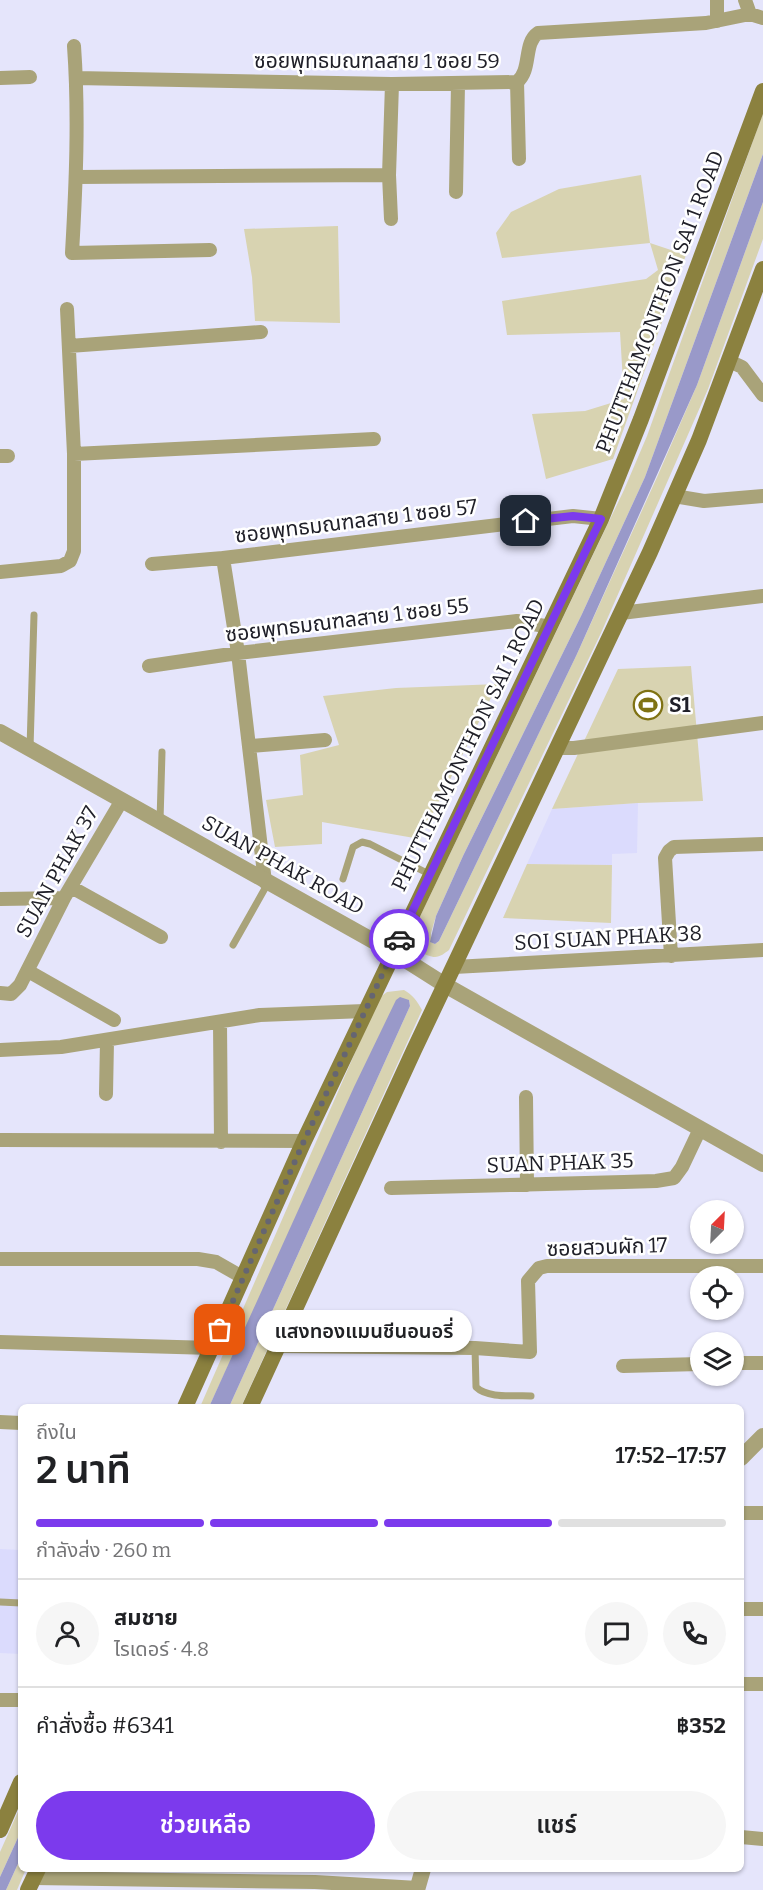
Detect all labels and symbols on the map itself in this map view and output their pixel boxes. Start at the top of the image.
street label: ซอยพุทธมณฑลสาย 1 ซอย 59 [254,48,500,74]
street label: PHUTTHAMONTHON SAI 1 ROAD [590,147,730,457]
street label: ซอยพุทธมณฑลสาย 1 ซอย 57 [233,493,479,549]
pin [500,495,551,546]
street label: ซอยพุทธมณฑลสาย 1 ซอย 55 [224,592,470,648]
street label: PHUTTHAMONTHON SAI 1 ROAD [386,595,550,895]
sports icon: S1 [632,689,664,721]
place label: S1 [669,692,691,718]
street label: SUAN PHAK 37 [10,801,104,942]
street label: SUAN PHAK ROAD [197,810,369,920]
courier [369,909,429,969]
street label: SOI SUAN PHAK 38 [513,920,703,956]
street label: SUAN PHAK 35 [486,1147,634,1179]
north arrow [690,1200,744,1254]
street label: ซอยสวนผัก 17 [546,1232,668,1262]
pin [194,1304,245,1355]
callout: แสงทองแมนชีนอนอรี่ [256,1309,472,1351]

